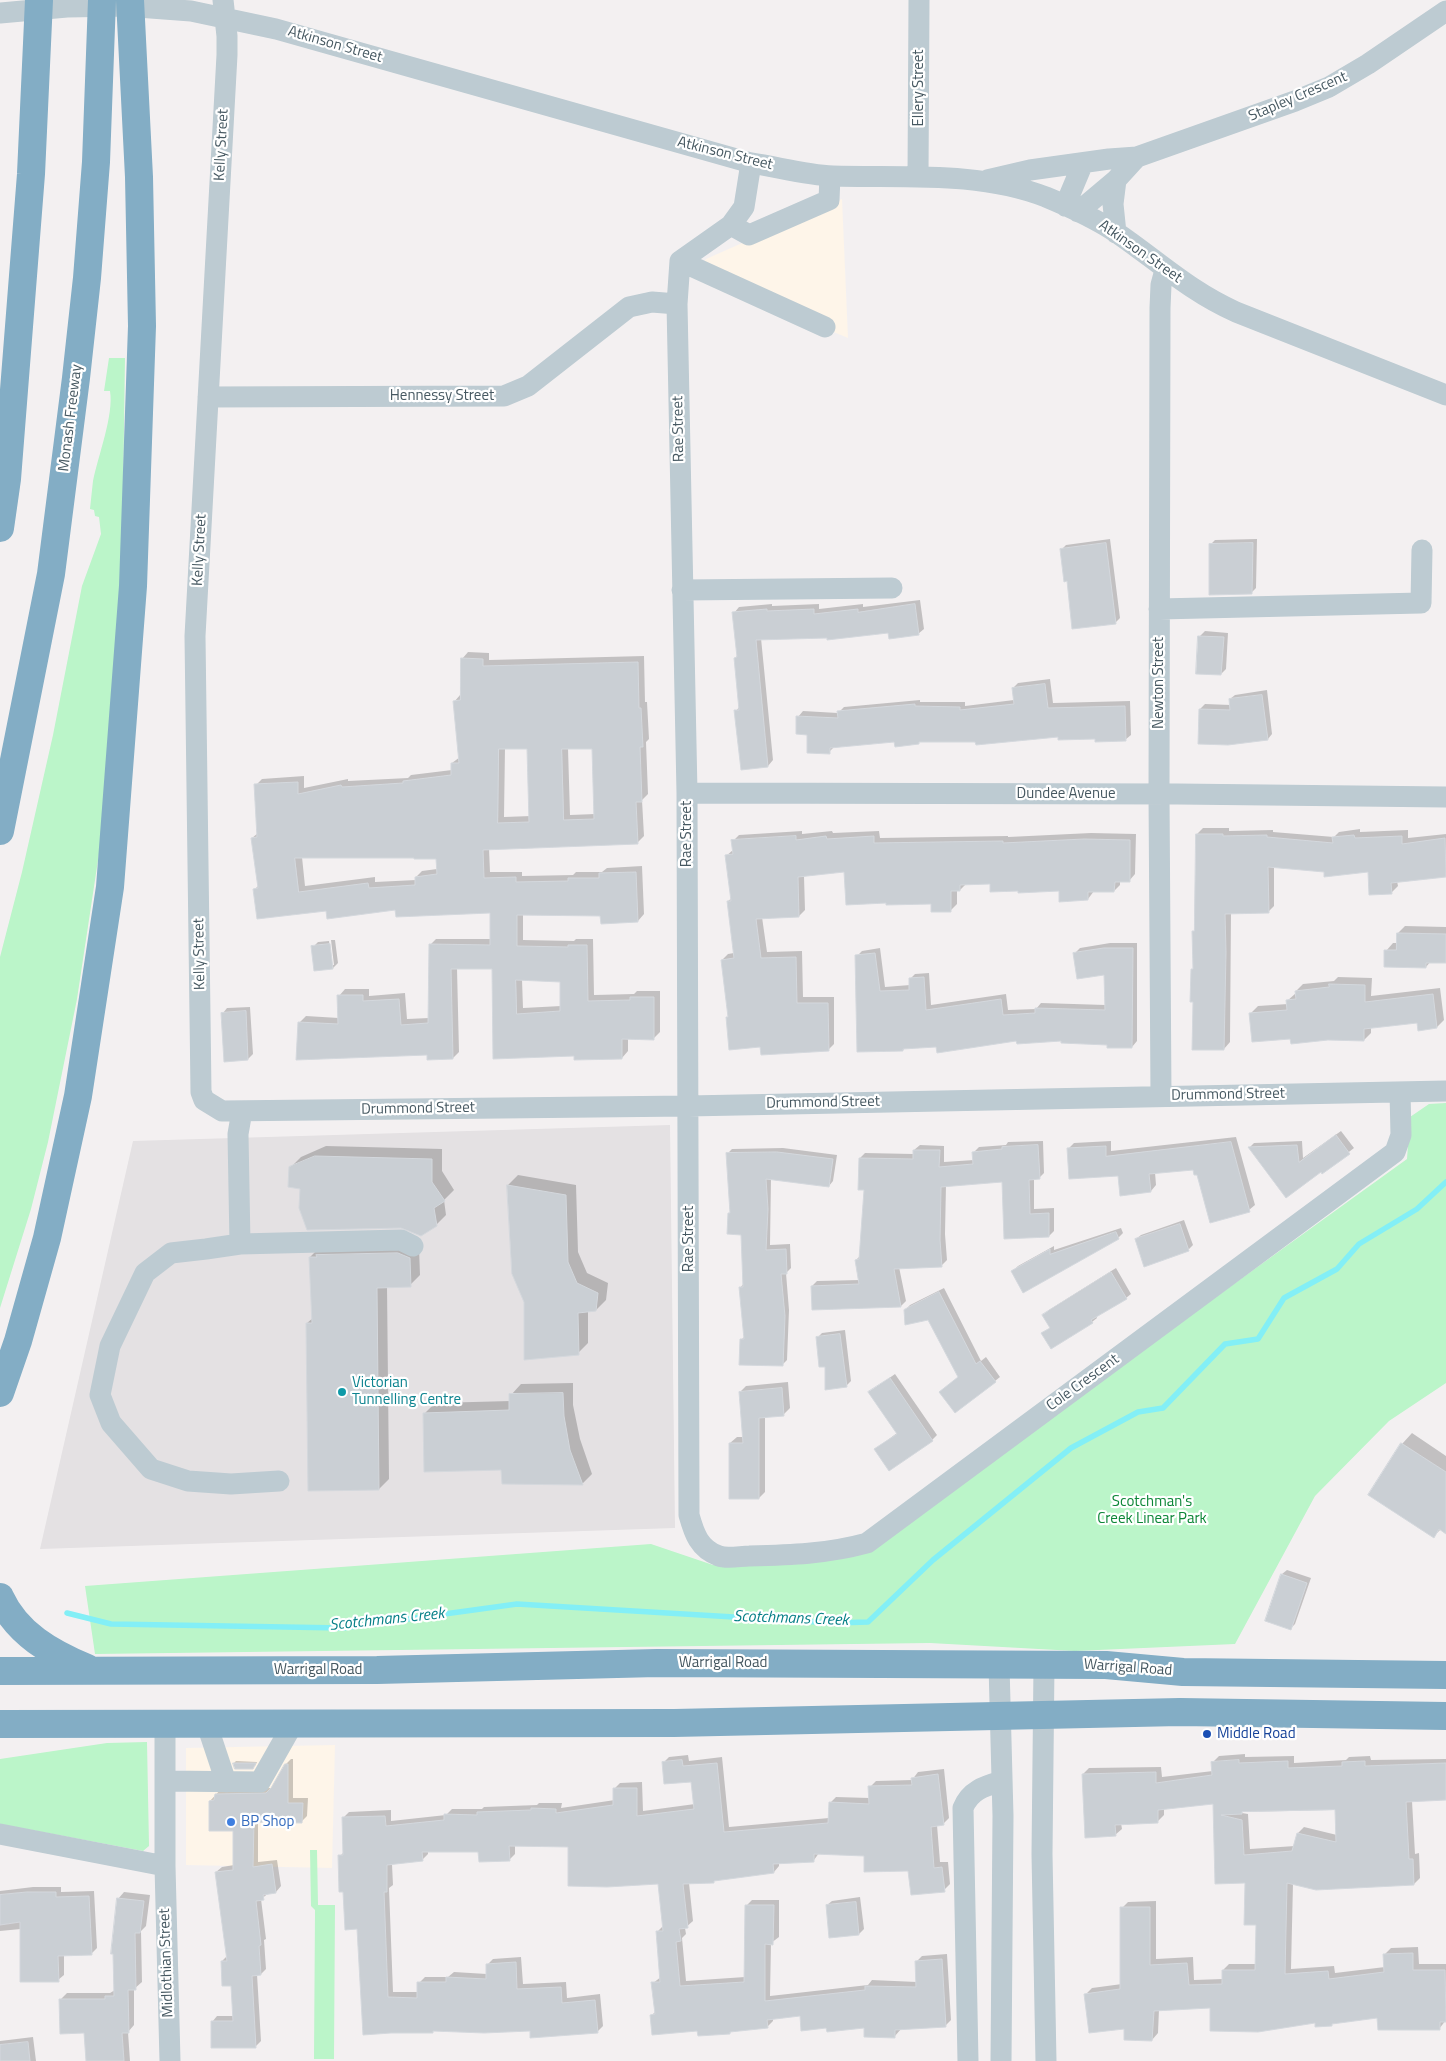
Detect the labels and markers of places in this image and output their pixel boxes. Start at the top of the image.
place label: Victorian Tunnelling Centre [352,1374,461,1409]
marker: Victorian Tunnelling Centre [336,1386,348,1398]
place label: Middle Road [1217,1725,1296,1743]
marker: Middle Road [1201,1728,1213,1740]
place label: BP Shop [241,1813,294,1831]
marker: BP Shop [225,1816,237,1828]

